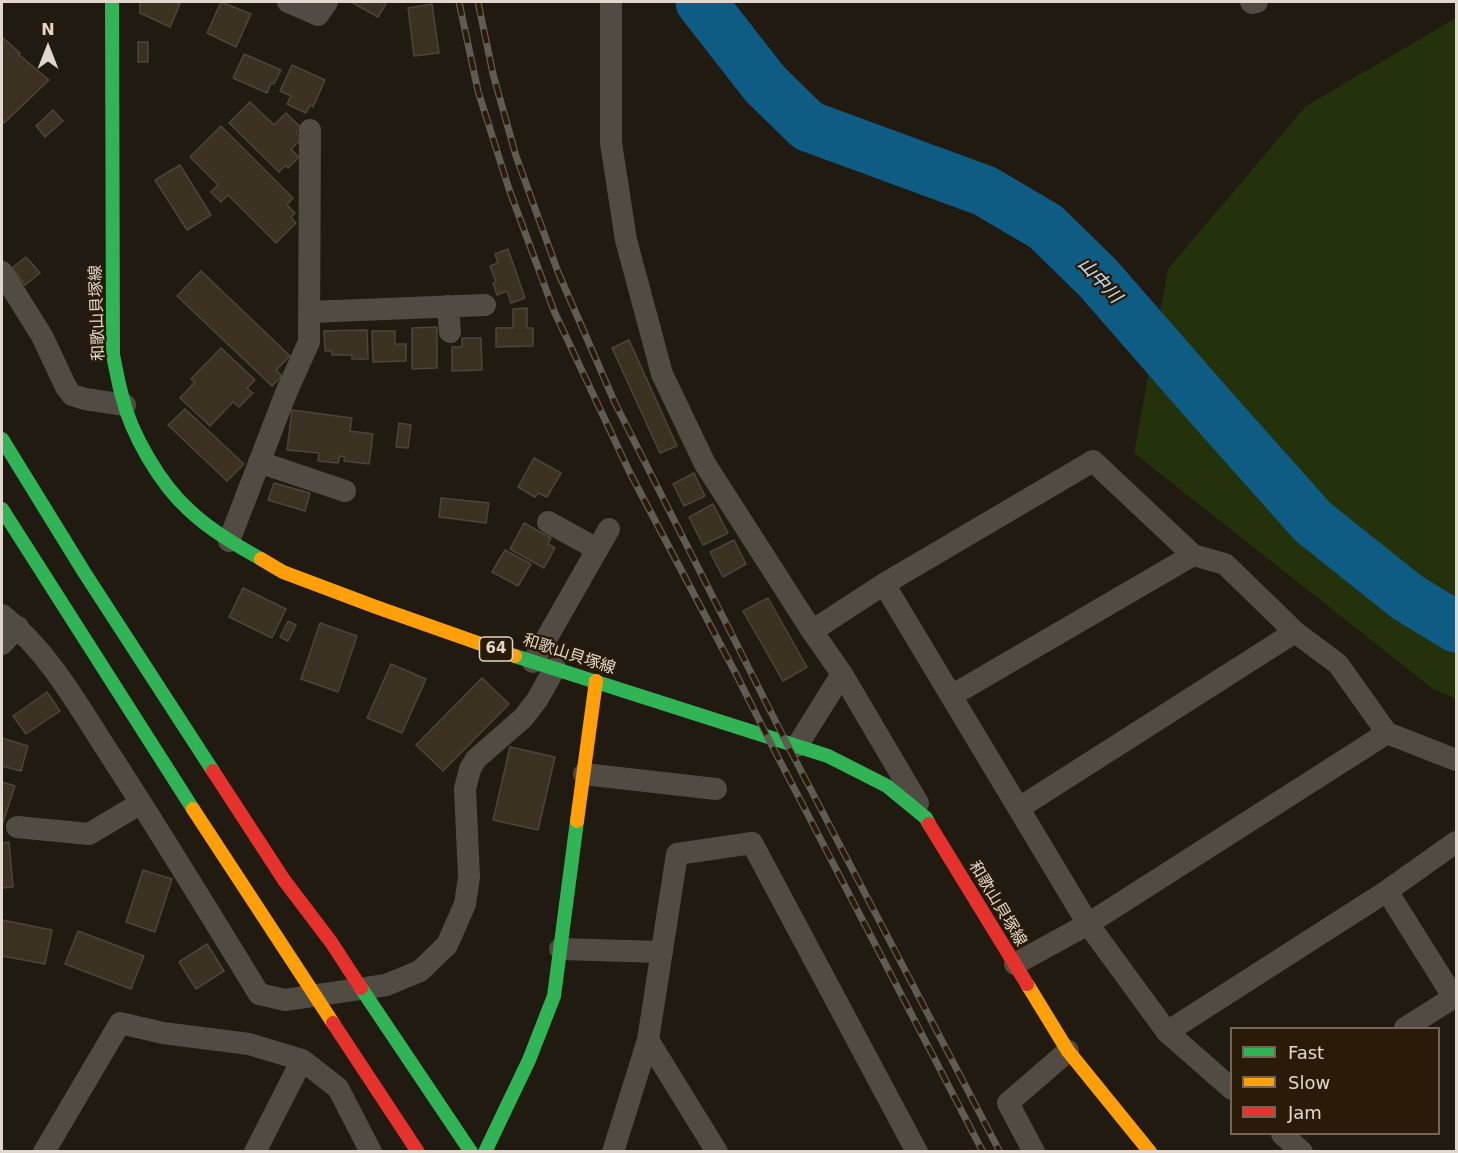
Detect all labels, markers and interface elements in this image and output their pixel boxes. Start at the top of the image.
north arrow [18,18,78,78]
text: N [41,20,55,39]
water label: 山中川 [1073,254,1125,308]
street label: 和歌山貝塚線 [87,265,109,361]
street label: 和歌山貝塚線 [520,631,618,679]
road number: 64 [480,637,512,661]
street label: 和歌山貝塚線 [964,858,1030,950]
legend [1230,1027,1440,1135]
text: Fast [1288,1042,1324,1063]
text: Slow [1288,1072,1330,1093]
text: Jam [1288,1102,1322,1123]

